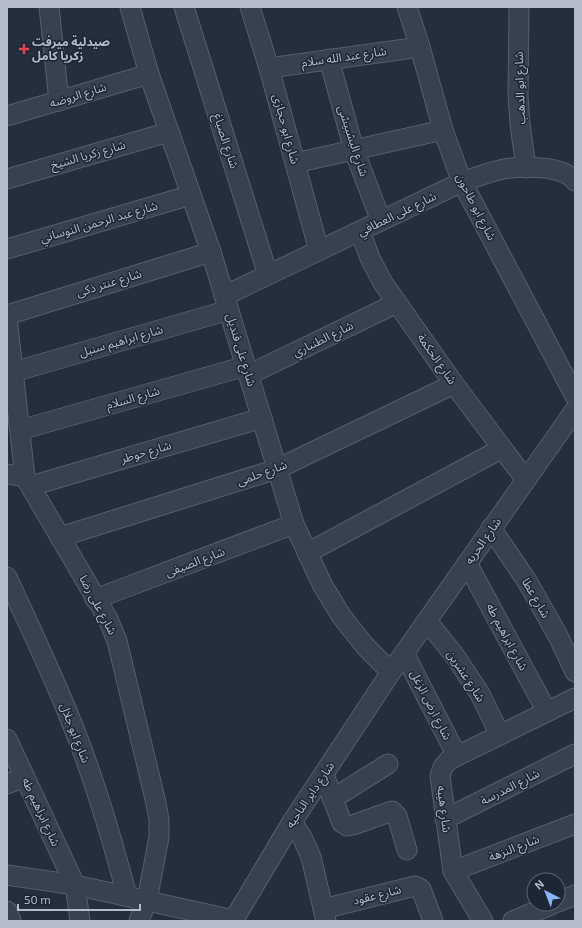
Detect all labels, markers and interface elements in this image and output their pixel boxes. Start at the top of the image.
place label: صيدلية ميرفت زكريا كامل [32,34,110,63]
street label: شارع عبد الله سلام [300,43,388,72]
marker: صيدلية ميرفت زكريا كامل [19,44,29,54]
street label: شارع ابو الدهب [511,51,530,125]
street label: شارع الروضه [48,79,109,112]
street label: شارع ابو حجازى [268,92,303,166]
street label: شارع البشبيشى [333,103,372,179]
street label: شارع الصباغ [209,111,242,171]
street label: شارع زكريا الشيخ [49,137,128,174]
street label: شارع ابو طاحون [451,171,500,244]
street label: شارع على العطافي [355,188,440,242]
street label: شارع عبد الرحمن النوساني [38,198,160,248]
street label: شارع عنتر ذكى [74,265,144,301]
street label: شارع على قنديل [221,312,260,389]
street label: شارع الطنباري [290,317,357,362]
street label: شارع ابراهيم سنبل [77,321,165,362]
street label: شارع الحكمة [413,330,460,388]
street label: شارع السلام [104,383,162,414]
street label: شارع حوطر [118,437,173,468]
street label: شارع حلمى [235,457,290,490]
street label: شارع الحريه [461,514,506,568]
street label: شارع الصيفى [163,543,227,582]
street label: شارع على رضا [75,572,120,638]
street label: شارع عطا [517,575,554,622]
street label: شارع ابراهيم طه [482,600,531,674]
street label: شارع عشرين [442,647,489,706]
street label: شارع ارض الزغل [406,667,456,743]
street label: شارع ابو جلال [55,701,94,766]
street label: شارع داير الناحيه [282,759,339,832]
street label: شارع المدرسة [478,765,543,810]
street label: شارع ابراهيم طه [17,775,64,849]
street label: شارع هيبه [432,785,455,834]
street label: شارع النزهة [486,831,542,866]
north arrow [526,872,566,912]
text: N [532,877,546,892]
street label: شارع عقود [351,881,403,910]
scale bar [18,886,140,912]
text: 50 m [24,892,51,906]

